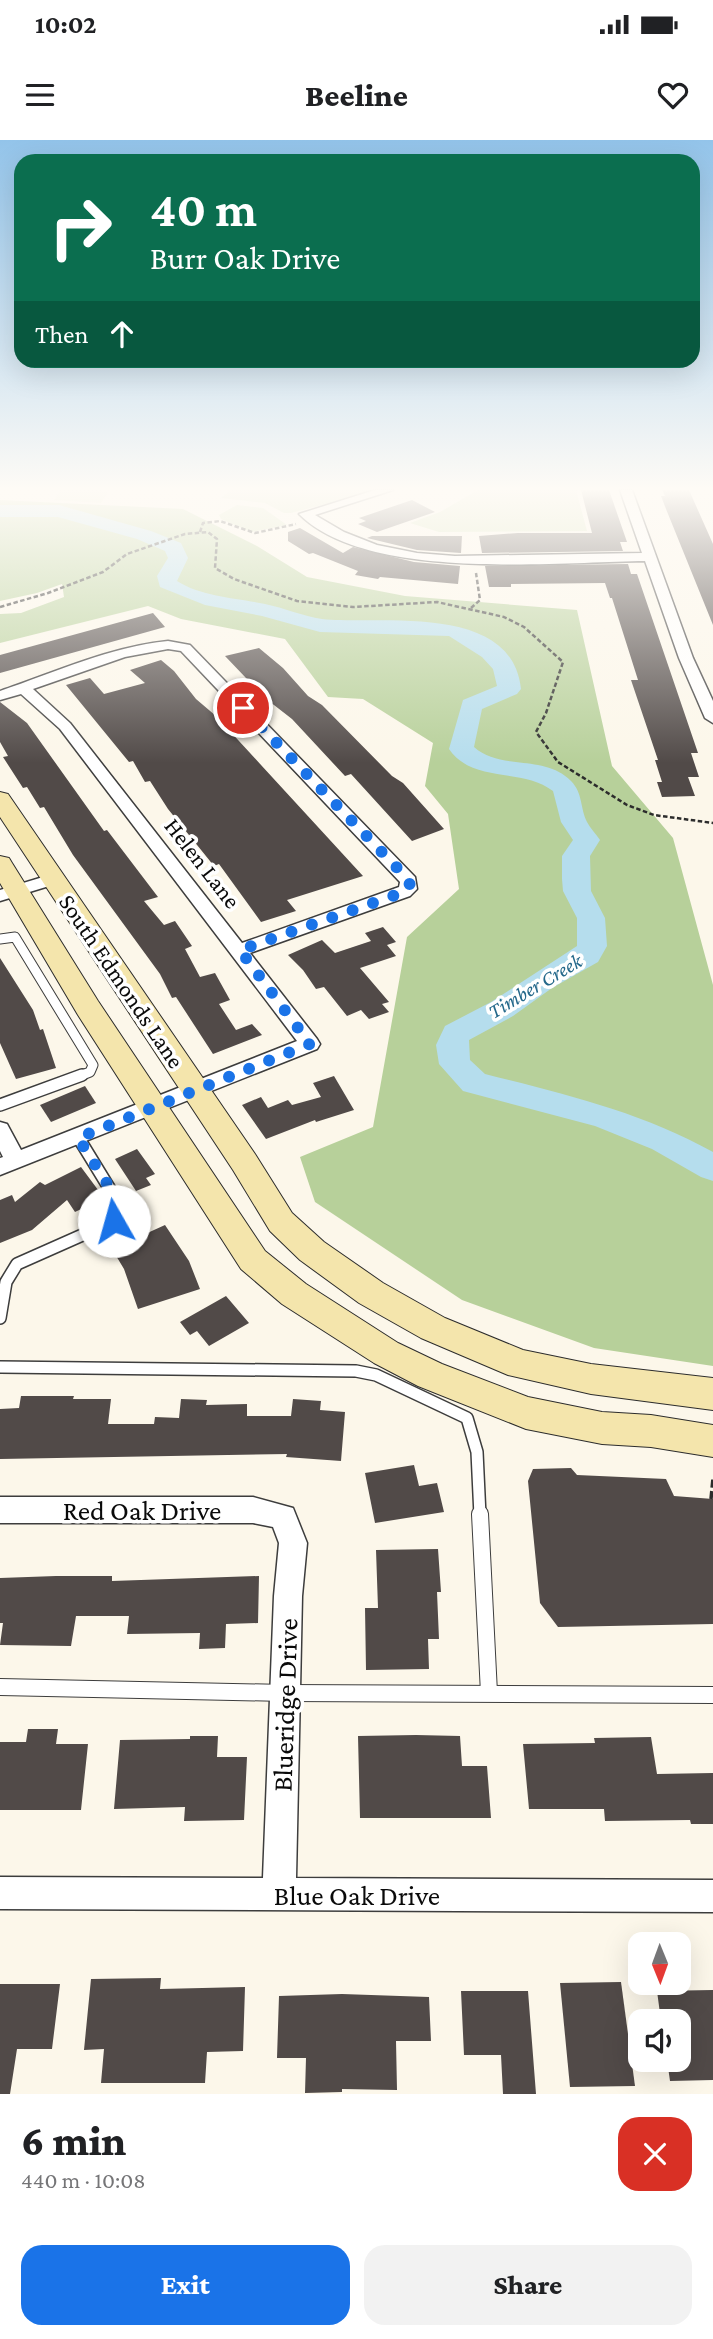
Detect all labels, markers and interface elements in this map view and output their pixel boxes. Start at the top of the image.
text: 10:02 [35,10,97,39]
icon: menu [21,76,59,114]
icon: heart [654,76,692,114]
text: Beeline [305,77,408,113]
icon: right [35,182,126,273]
text: 40 m [150,182,257,237]
text: Burr Oak Drive [150,240,340,276]
icon: ahead [103,315,141,353]
text: Then [35,320,89,349]
pin [213,678,273,738]
icon: arrive [224,689,262,727]
street label: Helen Lane [159,813,247,913]
street label: South Edmonds Lane [54,889,190,1073]
water label: Timber Creek [484,948,587,1023]
position arrow [77,1184,151,1258]
street label: Red Oak Drive [63,1495,221,1526]
street label: Blueridge Drive [266,1618,304,1792]
street label: Blue Oak Drive [274,1880,440,1911]
north arrow [628,1932,691,1995]
map controls [628,1932,691,2072]
button: sound [628,2009,691,2072]
text: 6 min [21,2117,126,2164]
button: close [618,2117,692,2191]
text: 440 m · 10:08 [21,2167,146,2193]
button: Exit [21,2245,350,2325]
button: Share [364,2245,692,2325]

